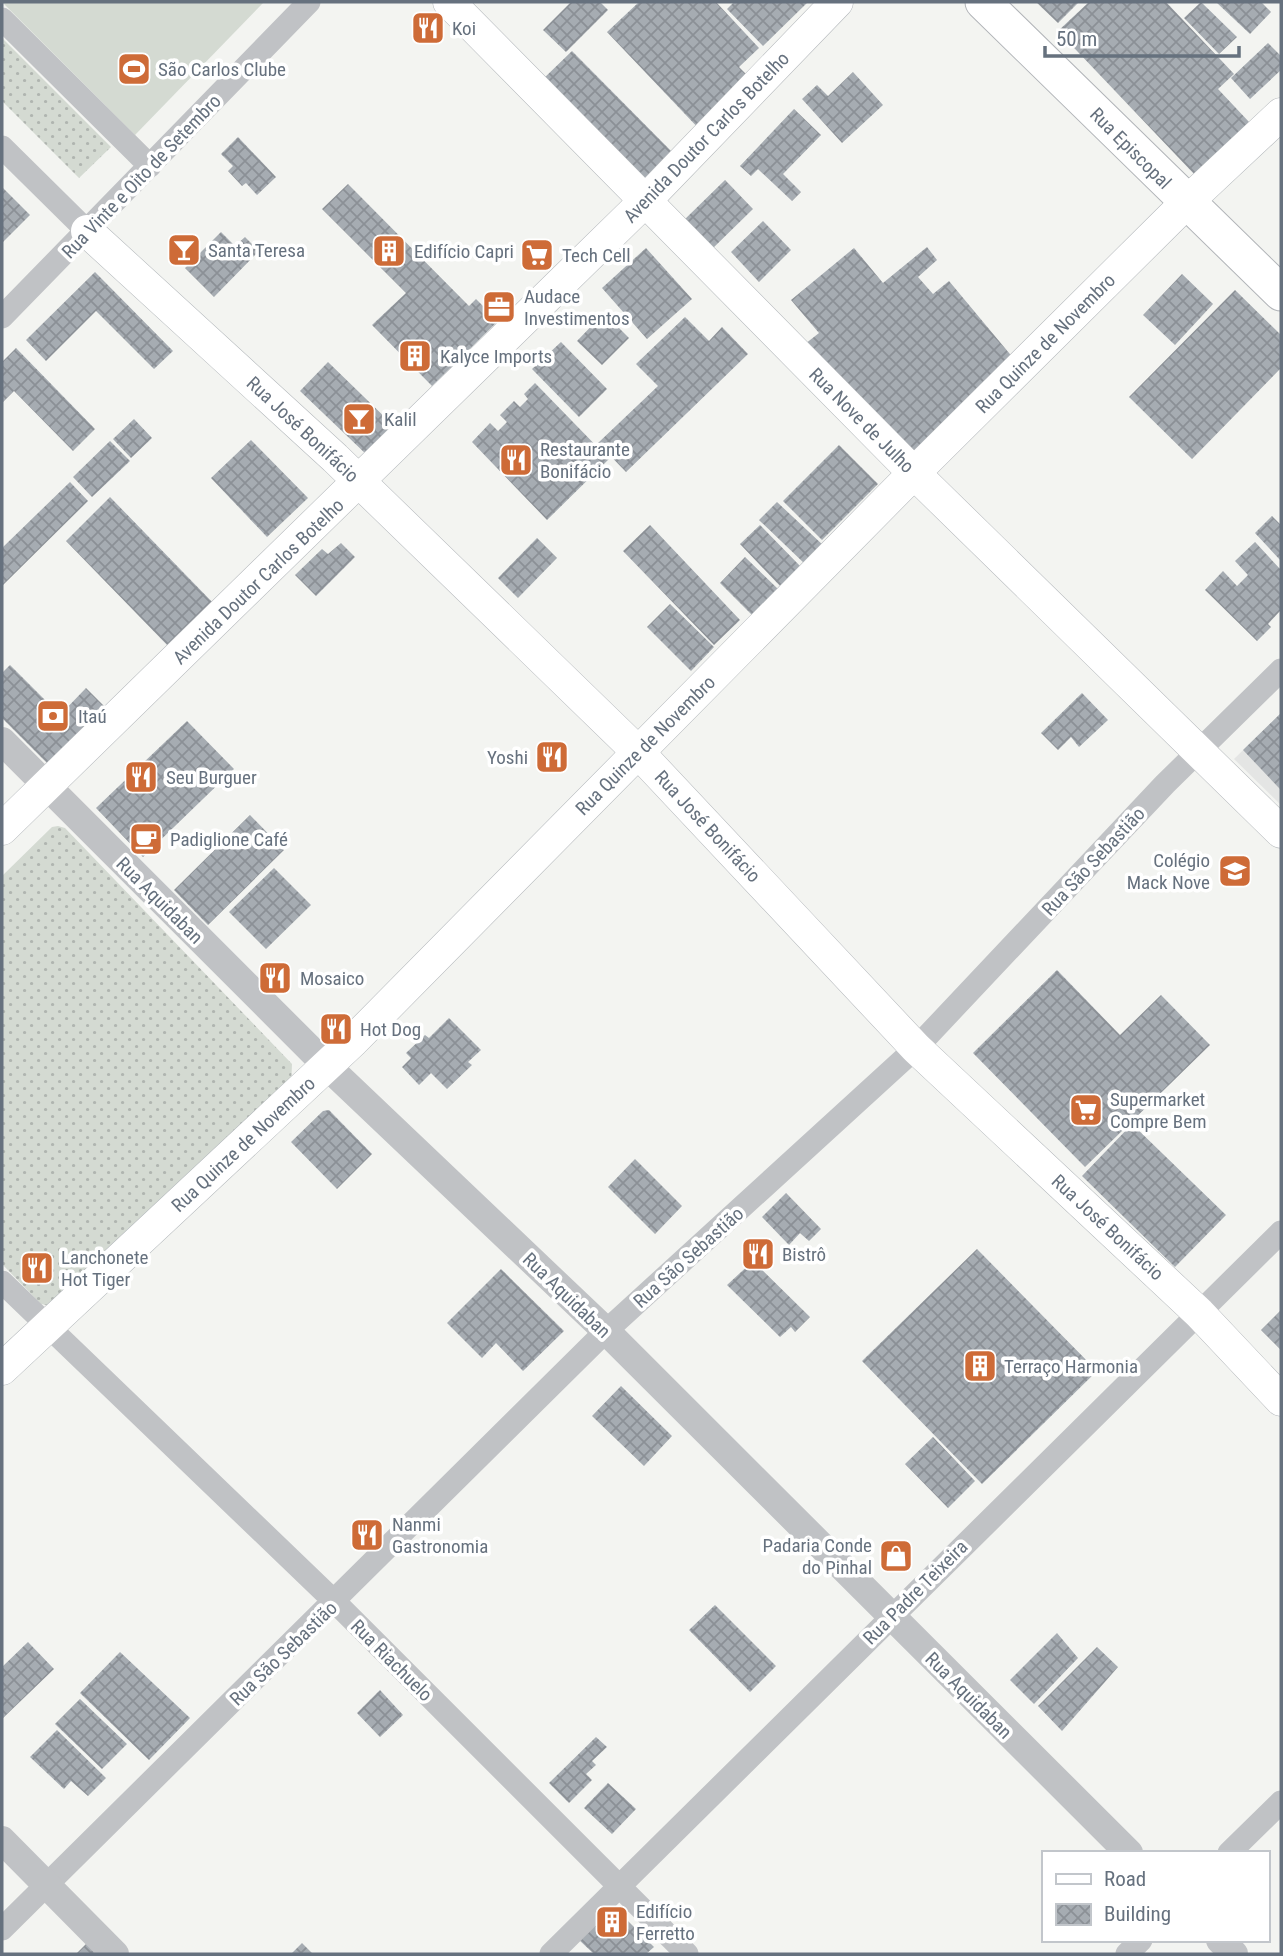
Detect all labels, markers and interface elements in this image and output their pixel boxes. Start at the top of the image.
restaurant icon: Koi [409,9,447,47]
scale bar [1045,14,1239,58]
place label: Koi [452,17,476,40]
text: 50 m [1056,27,1097,51]
street label: Avenida Doutor Carlos Botelho [619,47,794,228]
sports icon: São Carlos Clube [115,50,153,88]
place label: São Carlos Clube [158,58,286,81]
street label: Rua Vinte e Oito de Setembro [57,90,226,263]
street label: Rua Episcopal [1085,103,1176,194]
bar icon: Santa Teresa [165,231,203,269]
building icon: Edifício Capri [370,232,408,270]
supermarket icon: Tech Cell [518,236,556,274]
place label: Santa Teresa [208,239,305,262]
place label: Edifício Capri [414,240,514,263]
place label: Tech Cell [562,244,631,267]
street label: Rua Quinze de Novembro [971,269,1120,418]
place label: Audace Investimentos [524,285,630,330]
office icon: Audace Investimentos [480,288,518,326]
building icon: Kalyce Imports [396,337,434,375]
place label: Kalyce Imports [440,345,552,368]
street label: Rua Nove de Julho [804,363,919,478]
street label: Rua José Bonifácio [242,372,363,487]
bar icon: Kalil [340,400,378,438]
place label: Kalil [384,408,417,431]
place label: Restaurante Bonifácio [540,438,630,483]
restaurant icon: Restaurante Bonifácio [497,441,535,479]
street label: Avenida Doutor Carlos Botelho [168,494,349,669]
street label: Rua Quinze de Novembro [571,671,720,820]
bank icon: Itaú [34,697,72,735]
place label: Itaú [78,705,107,728]
restaurant icon: Yoshi [533,738,571,776]
place label: Yoshi [487,746,528,769]
restaurant icon: Seu Burguer [122,758,160,796]
place label: Seu Burguer [166,766,257,789]
street label: Rua José Bonifácio [650,766,765,887]
street label: Rua São Sebastião [1037,802,1150,920]
cafe icon: Padiglione Café [127,820,165,858]
place label: Padiglione Café [170,828,288,851]
place label: Colégio Mack Nove [1127,849,1210,894]
street label: Rua Aquidaban [112,852,208,948]
school or university icon: Colégio Mack Nove [1216,852,1254,890]
restaurant icon: Mosaico [256,959,294,997]
place label: Mosaico [300,967,364,990]
restaurant icon: Hot Dog [317,1010,355,1048]
place label: Hot Dog [360,1018,421,1041]
street label: Rua Quinze de Novembro [167,1072,320,1217]
place label: Supermarket Compre Bem [1110,1088,1206,1133]
supermarket icon: Supermarket Compre Bem [1067,1091,1105,1129]
street label: Rua José Bonifácio [1047,1170,1168,1285]
street label: Rua São Sebastião [629,1202,748,1313]
restaurant icon: Bistrô [739,1235,777,1273]
place label: Bistrô [782,1243,826,1266]
place label: Lanchonete Hot Tiger [61,1246,149,1291]
street label: Rua Aquidaban [518,1248,615,1343]
restaurant icon: Lanchonete Hot Tiger [18,1249,56,1287]
building icon: Terraço Harmonia [961,1347,999,1385]
place label: Terraço Harmonia [1004,1355,1138,1378]
place label: Nanmi Gastronomia [392,1513,488,1558]
restaurant icon: Nanmi Gastronomia [348,1516,386,1554]
place label: Padaria Conde do Pinhal [762,1534,872,1579]
street label: Rua Padre Teixeira [858,1535,972,1649]
shop icon: Padaria Conde do Pinhal [877,1537,915,1575]
street label: Rua São Sebastião [225,1596,342,1710]
street label: Rua Riachuelo [346,1615,437,1706]
street label: Rua Aquidaban [921,1647,1017,1743]
legend [1042,1851,1269,1942]
text: Road [1104,1867,1146,1891]
place label: Edifício Ferretto [636,1900,695,1945]
text: Building [1104,1902,1171,1926]
building icon: Edifício Ferretto [593,1903,631,1941]

